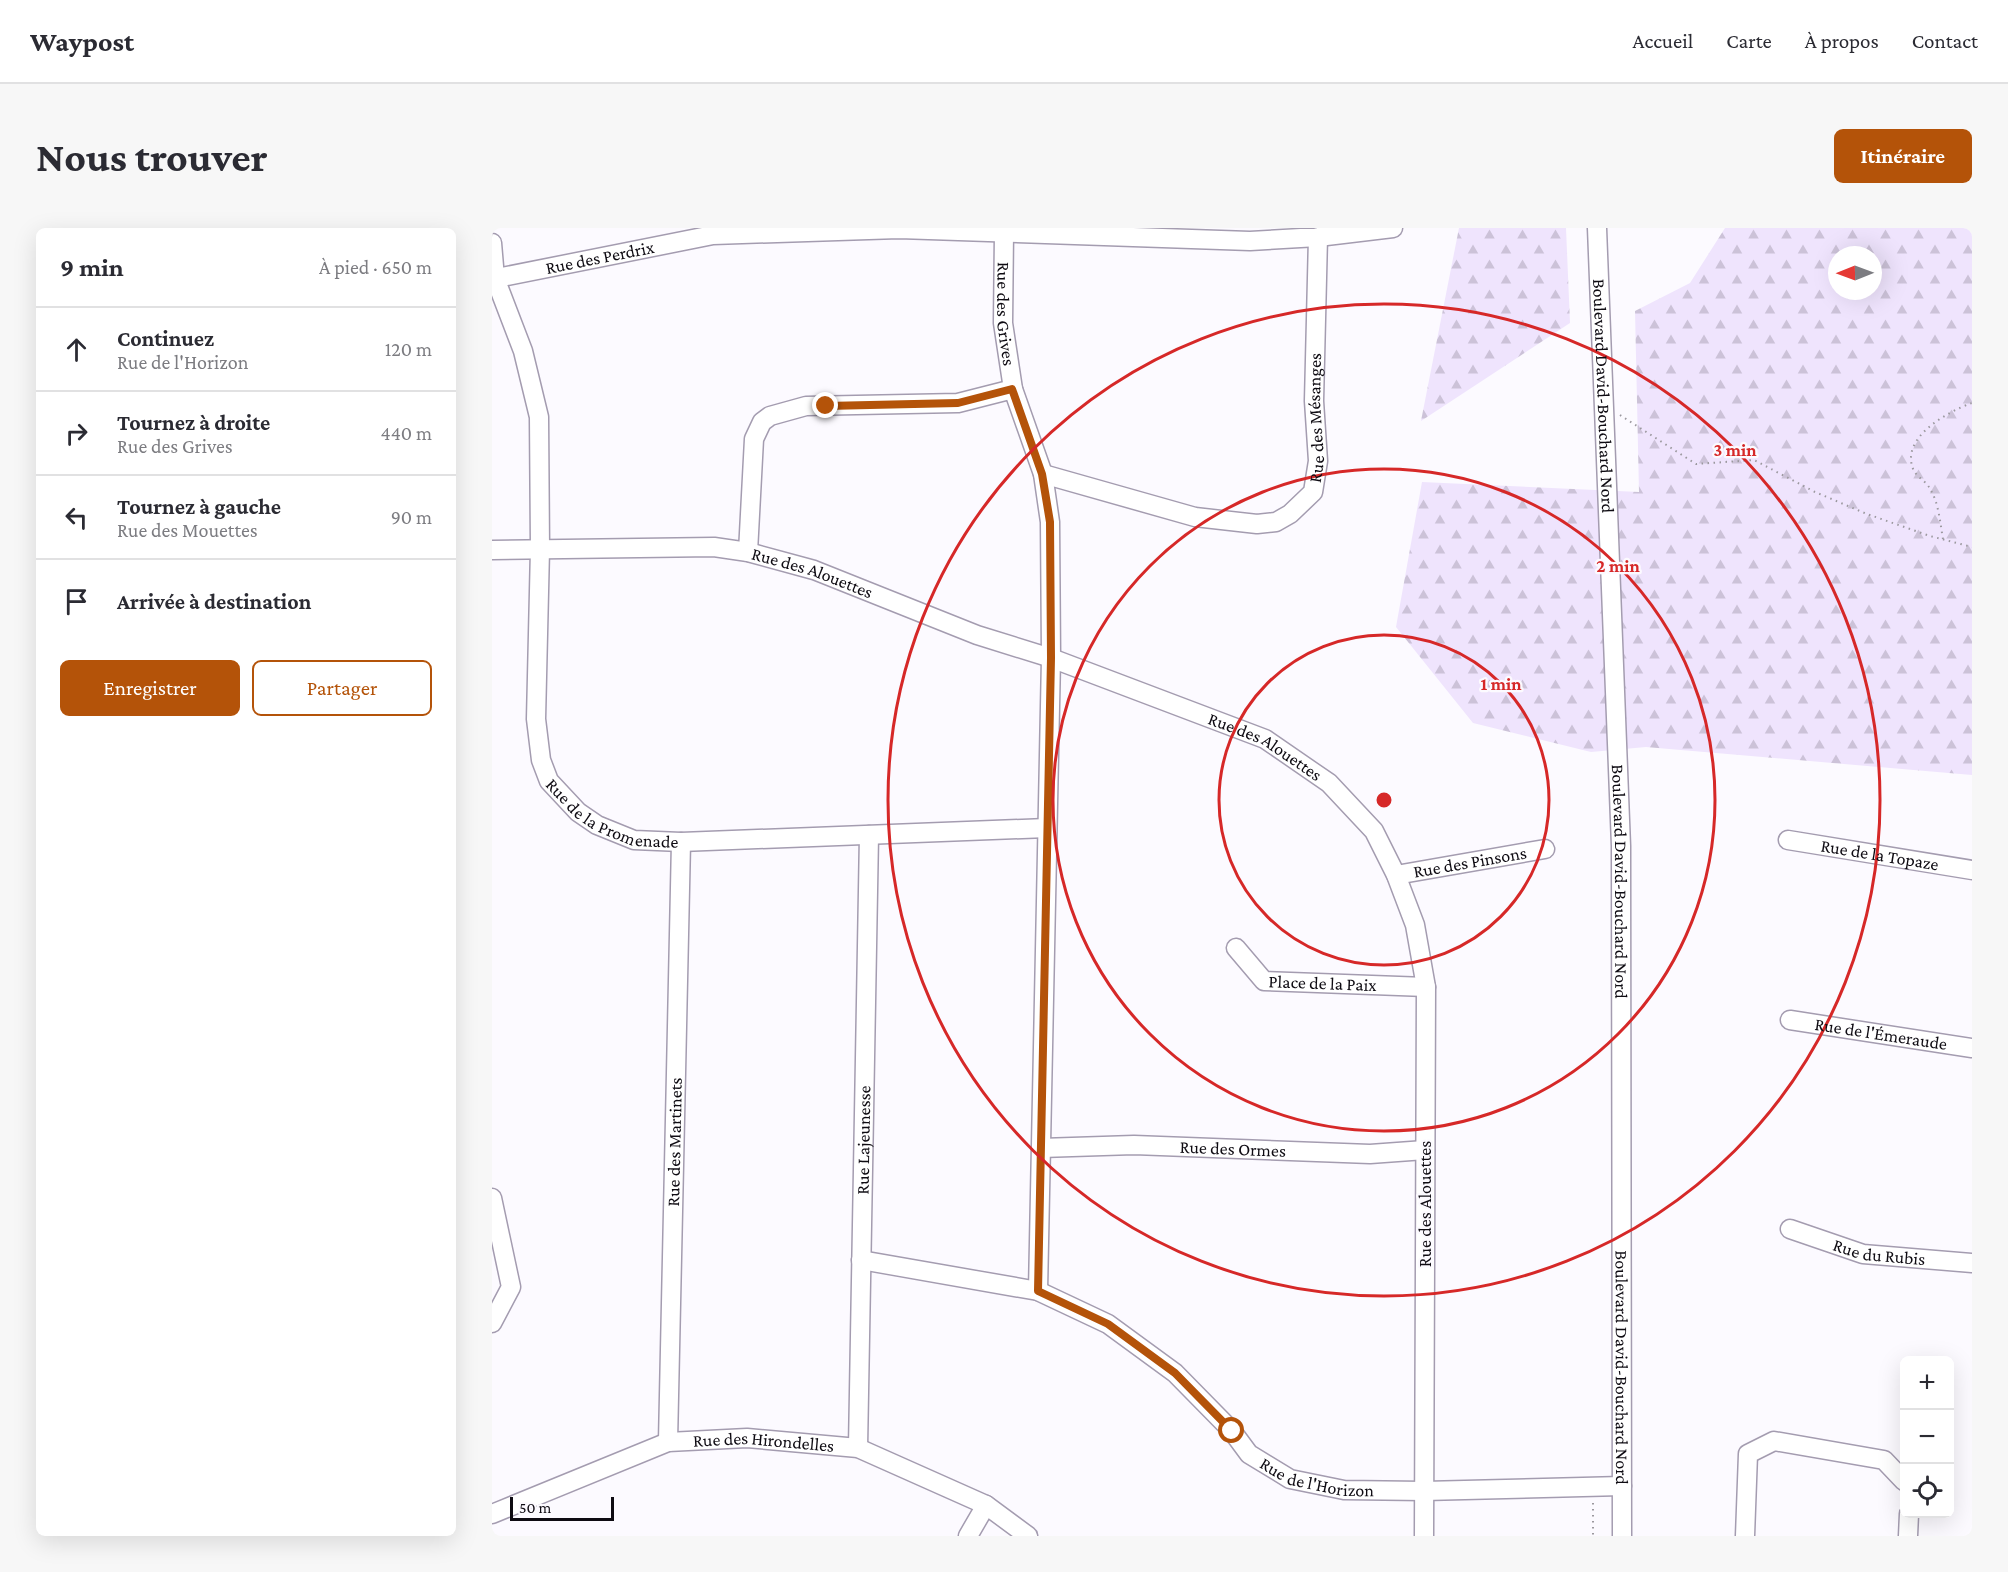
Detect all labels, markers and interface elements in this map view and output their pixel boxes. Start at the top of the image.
text: Waypost [30,26,134,57]
text: Accueil [1633,29,1693,53]
text: Carte [1726,29,1772,53]
text: À propos [1805,29,1879,53]
text: Contact [1912,29,1978,53]
button: Itinéraire [1834,129,1972,183]
text: Nous trouver [36,133,268,180]
street label: Rue des Perdrix [544,237,656,278]
north arrow [1828,246,1882,300]
text: 9 min [60,253,124,282]
text: À pied · 650 m [319,256,432,278]
street label: Rue des Grives [993,262,1019,367]
street label: Boulevard David-Bouchard Nord [1589,278,1618,514]
text: Continuez [117,326,214,351]
icon: ahead [60,333,93,366]
text: 120 m [385,338,432,360]
text: Rue de l'Horizon [117,351,248,373]
street label: Rue des Mésanges [1304,353,1328,484]
route end [812,392,838,418]
text: Tournez à droite [117,410,270,435]
icon: right [60,417,93,450]
text: 440 m [380,422,432,444]
text: Rue des Grives [117,435,233,457]
text: 3 min [1713,440,1757,460]
text: Tournez à gauche [117,494,281,519]
icon: left [60,501,93,534]
text: 90 m [391,506,432,528]
text: Rue des Mouettes [117,519,258,541]
street label: Rue des Alouettes [750,543,876,602]
text: 2 min [1596,556,1640,576]
icon: arrive [60,585,93,618]
text: Arrivée à destination [117,589,311,614]
button: Enregistrer [60,660,240,716]
button: Partager [252,660,432,716]
text: 1 min [1481,674,1522,694]
street label: Rue des Alouettes [1205,708,1326,785]
street label: Boulevard David-Bouchard Nord [1608,764,1631,999]
street label: Rue de la Promenade [542,774,679,852]
centre of rings [1374,790,1394,810]
street label: Rue de la Topaze [1819,836,1940,874]
street label: Rue des Pinsons [1412,842,1528,882]
street label: Place de la Paix [1268,971,1378,995]
street label: Rue de l'Émeraude [1813,1014,1949,1054]
street label: Rue des Martinets [663,1077,686,1207]
street label: Rue Lajeunesse [853,1085,875,1195]
street label: Rue des Ormes [1179,1137,1286,1161]
street label: Rue des Alouettes [1415,1141,1435,1267]
street label: Rue du Rubis [1831,1235,1926,1269]
street label: Boulevard David-Bouchard Nord [1612,1250,1632,1485]
map controls [1900,1356,1954,1518]
button: + [1900,1356,1954,1410]
button: − [1900,1410,1954,1464]
route start [1218,1417,1244,1443]
street label: Rue des Hirondelles [693,1428,835,1456]
street label: Rue de l'Horizon [1256,1453,1374,1500]
button: locate [1900,1464,1954,1518]
scale bar [510,1494,614,1522]
text: 50 m [519,1499,551,1516]

